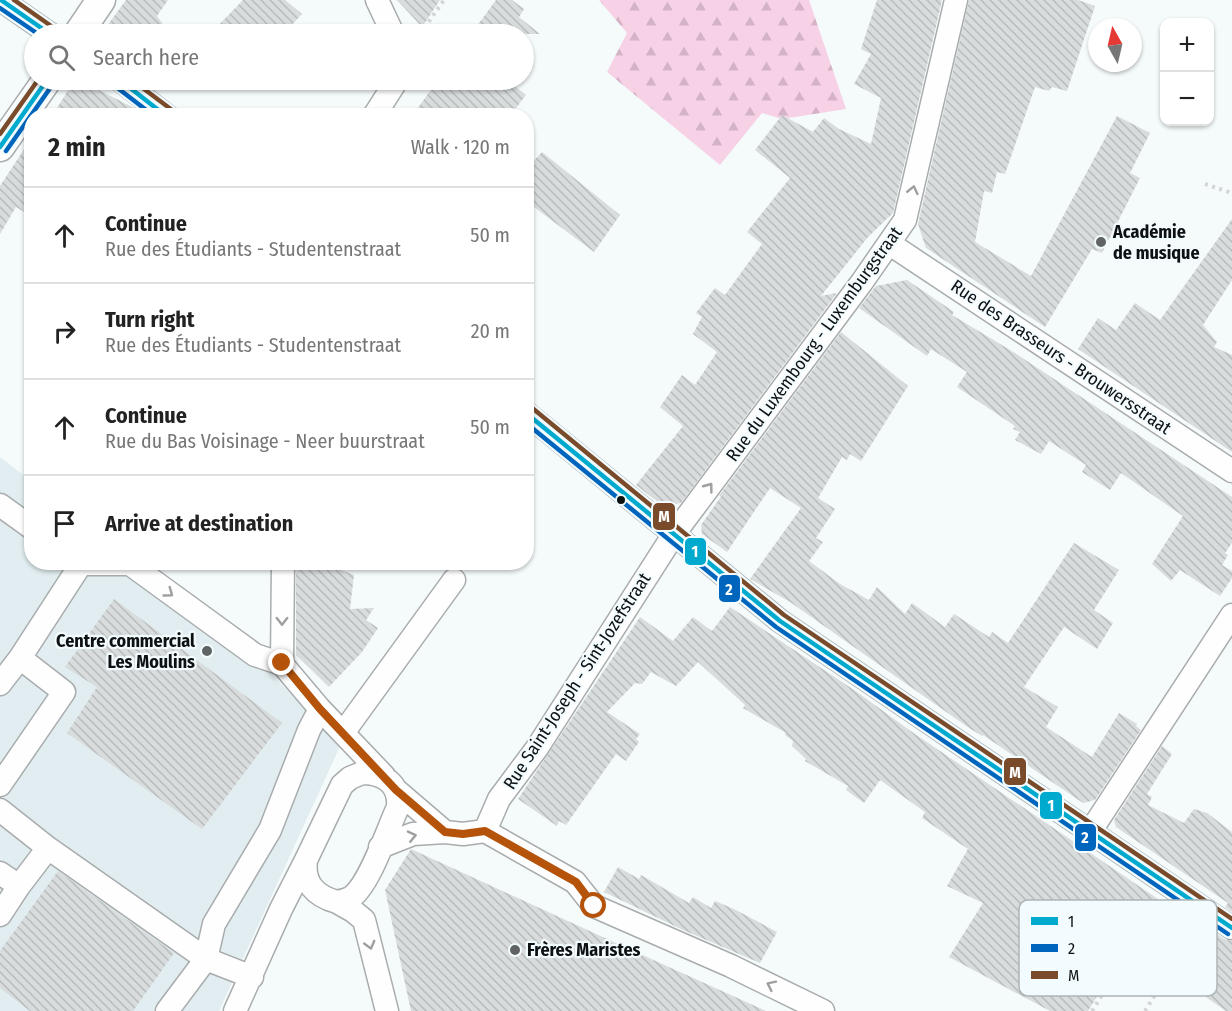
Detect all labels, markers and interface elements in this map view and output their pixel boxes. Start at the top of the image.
north arrow [1088,18,1142,72]
map controls [1160,18,1214,126]
button: + [1160,18,1214,72]
search box [24,24,534,90]
icon: search [45,41,78,74]
text: Search here [93,44,199,71]
button: − [1160,72,1214,126]
text: 2 min [48,132,106,163]
text: Walk · 120 m [411,135,510,159]
one-way arrow [905,185,918,195]
text: Continue [105,210,187,237]
icon: ahead [48,219,81,252]
place label: Académie de musique [1112,221,1200,264]
street label: Rue du Luxembourg - Luxemburgstraat [721,222,907,466]
text: 50 m [470,223,510,247]
marker: Académie de musique [1094,235,1108,249]
text: Rue des Étudiants - Studentenstraat [105,237,401,261]
street label: Rue des Brasseurs - Brouwersstraat [947,275,1175,439]
text: Turn right [105,306,194,333]
icon: right [48,315,81,348]
text: 20 m [471,319,510,343]
text: Rue des Étudiants - Studentenstraat [105,333,401,357]
text: Continue [105,402,187,429]
icon: ahead [48,411,81,444]
text: 50 m [470,415,510,439]
text: Rue du Bas Voisinage - Neer buurstraat [105,429,425,453]
one-way arrow [701,483,712,494]
unlabelled marker [615,494,627,506]
line badge: M [652,502,676,531]
icon: arrive [48,507,81,540]
text: M [658,507,670,526]
text: Arrive at destination [105,510,293,537]
line badge: 1 [684,537,707,566]
text: 1 [692,542,698,561]
street label: Rue Saint-Joseph - Sint-Jozefstraat [499,568,655,793]
line badge: 2 [718,574,741,603]
text: 2 [724,580,733,599]
one-way arrow [163,586,174,597]
one-way arrow [276,616,288,625]
place label: Centre commercial Les Moulins [56,630,195,673]
marker: Centre commercial Les Moulins [200,644,214,658]
route end [268,649,294,675]
line badge: M [1003,757,1027,786]
text: M [1009,763,1021,782]
line badge: 1 [1039,791,1063,820]
text: 1 [1048,796,1054,815]
line badge: 2 [1074,823,1097,852]
text: 2 [1080,828,1089,847]
one-way arrow [407,830,417,843]
route start [580,892,606,918]
legend [1019,900,1217,996]
text: 1 [1068,912,1074,931]
place label: Frères Maristes [527,939,641,961]
text: 2 [1068,939,1075,958]
one-way arrow [363,940,376,950]
marker: Frères Maristes [508,943,522,957]
text: M [1068,966,1079,985]
one-way arrow [766,981,777,993]

